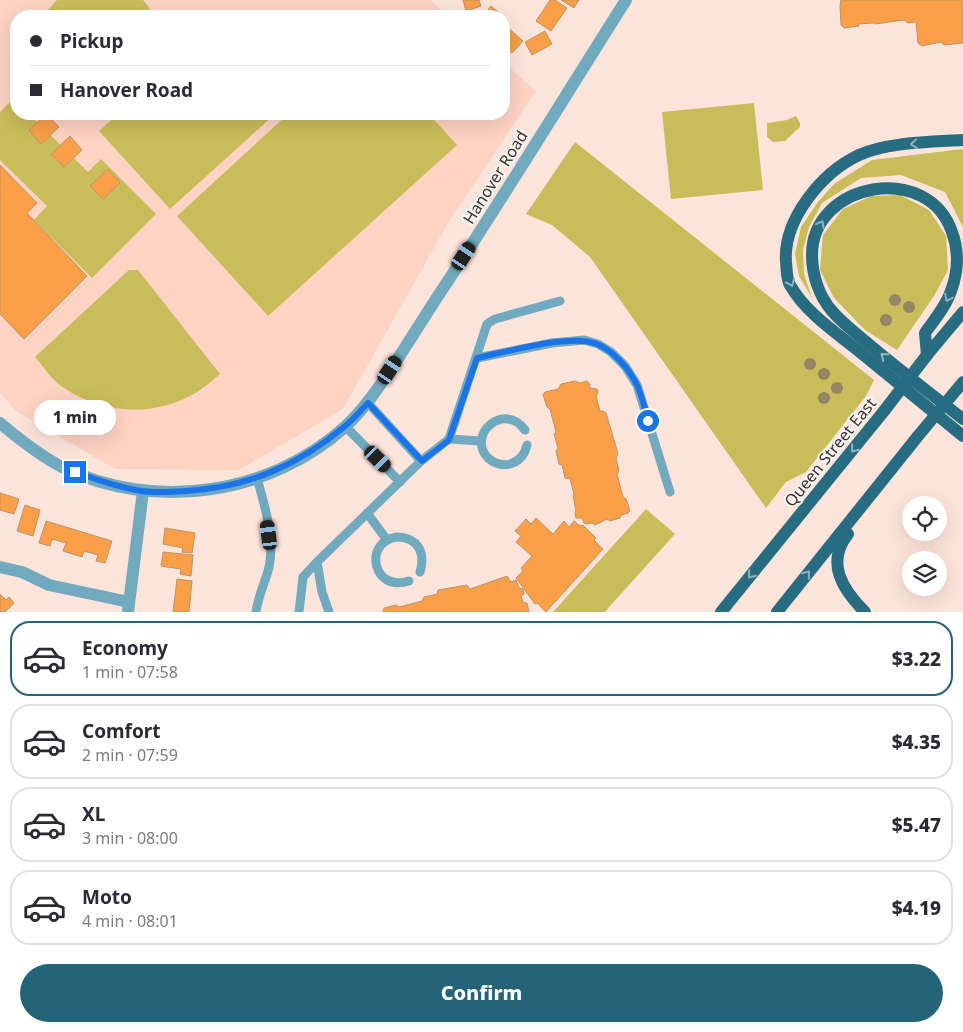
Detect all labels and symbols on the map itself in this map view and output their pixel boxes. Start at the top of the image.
street label: Hanover Road [457,126,533,228]
one-way arrow [910,138,918,149]
one-way arrow [815,220,825,229]
car [449,239,478,273]
one-way arrow [784,278,795,287]
one-way arrow [944,293,954,302]
car [375,353,404,387]
one-way arrow [881,354,890,362]
street label: Queen Street East [779,393,881,511]
callout: 1 min [34,400,116,434]
route start [637,410,659,432]
car [362,443,393,475]
one-way arrow [851,443,859,452]
route end [64,461,86,483]
car [259,519,278,551]
one-way arrow [749,569,757,578]
one-way arrow [802,571,810,580]

